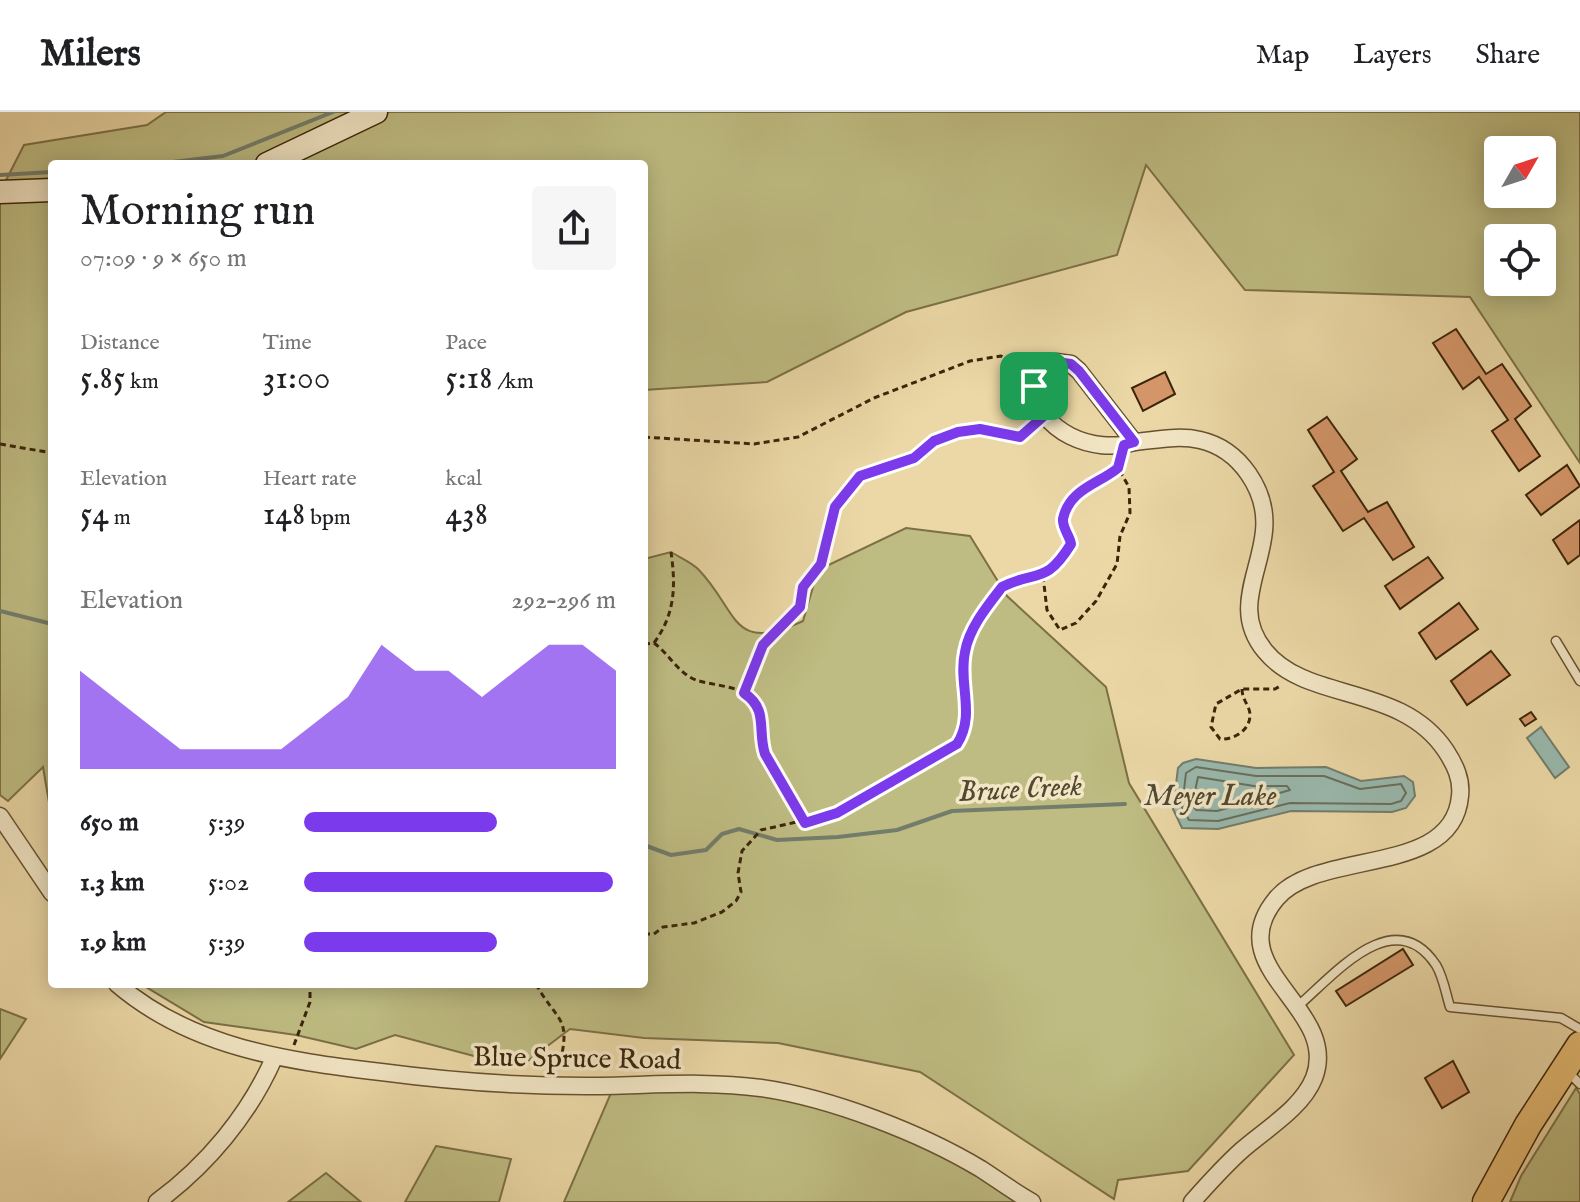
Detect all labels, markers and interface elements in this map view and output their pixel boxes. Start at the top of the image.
text: Milers [40,31,141,79]
text: Map [1256,38,1309,73]
text: Layers [1353,38,1432,73]
text: Share [1476,38,1540,73]
north arrow [1484,136,1556,208]
map controls [1484,136,1556,296]
text: Morning run [80,184,315,240]
button: share [532,186,616,270]
button: locate [1484,224,1556,296]
text: 07:09 · 9 × 650 m [80,242,247,275]
text: Distance [80,329,160,357]
text: Time [263,329,312,357]
text: Pace [445,329,487,357]
pin [1000,352,1068,420]
text: 5.85 [80,357,125,400]
text: 31:00 [263,357,330,400]
text: 5:18 [445,357,493,400]
icon: arrive [1012,364,1056,408]
text: km [125,368,159,396]
text: /km [493,368,534,396]
text: Elevation [80,465,167,493]
text: Heart rate [263,465,357,493]
text: kcal [445,465,482,493]
text: 54 [80,493,109,536]
text: 148 [263,493,305,536]
text: 438 [445,493,488,536]
text: m [109,504,131,532]
text: bpm [305,504,351,532]
text: Elevation [80,584,183,617]
text: 292–296 m [511,584,616,617]
water label: Bruce Creek [957,768,1083,812]
water label: Meyer Lake [1144,778,1276,816]
text: 650 m [80,806,139,839]
text: 5:39 [208,806,245,839]
text: 1.3 km [80,866,145,899]
text: 5:02 [208,866,249,899]
text: 1.9 km [80,926,146,959]
text: 5:39 [208,926,245,959]
street label: Blue Spruce Road [473,1040,681,1079]

